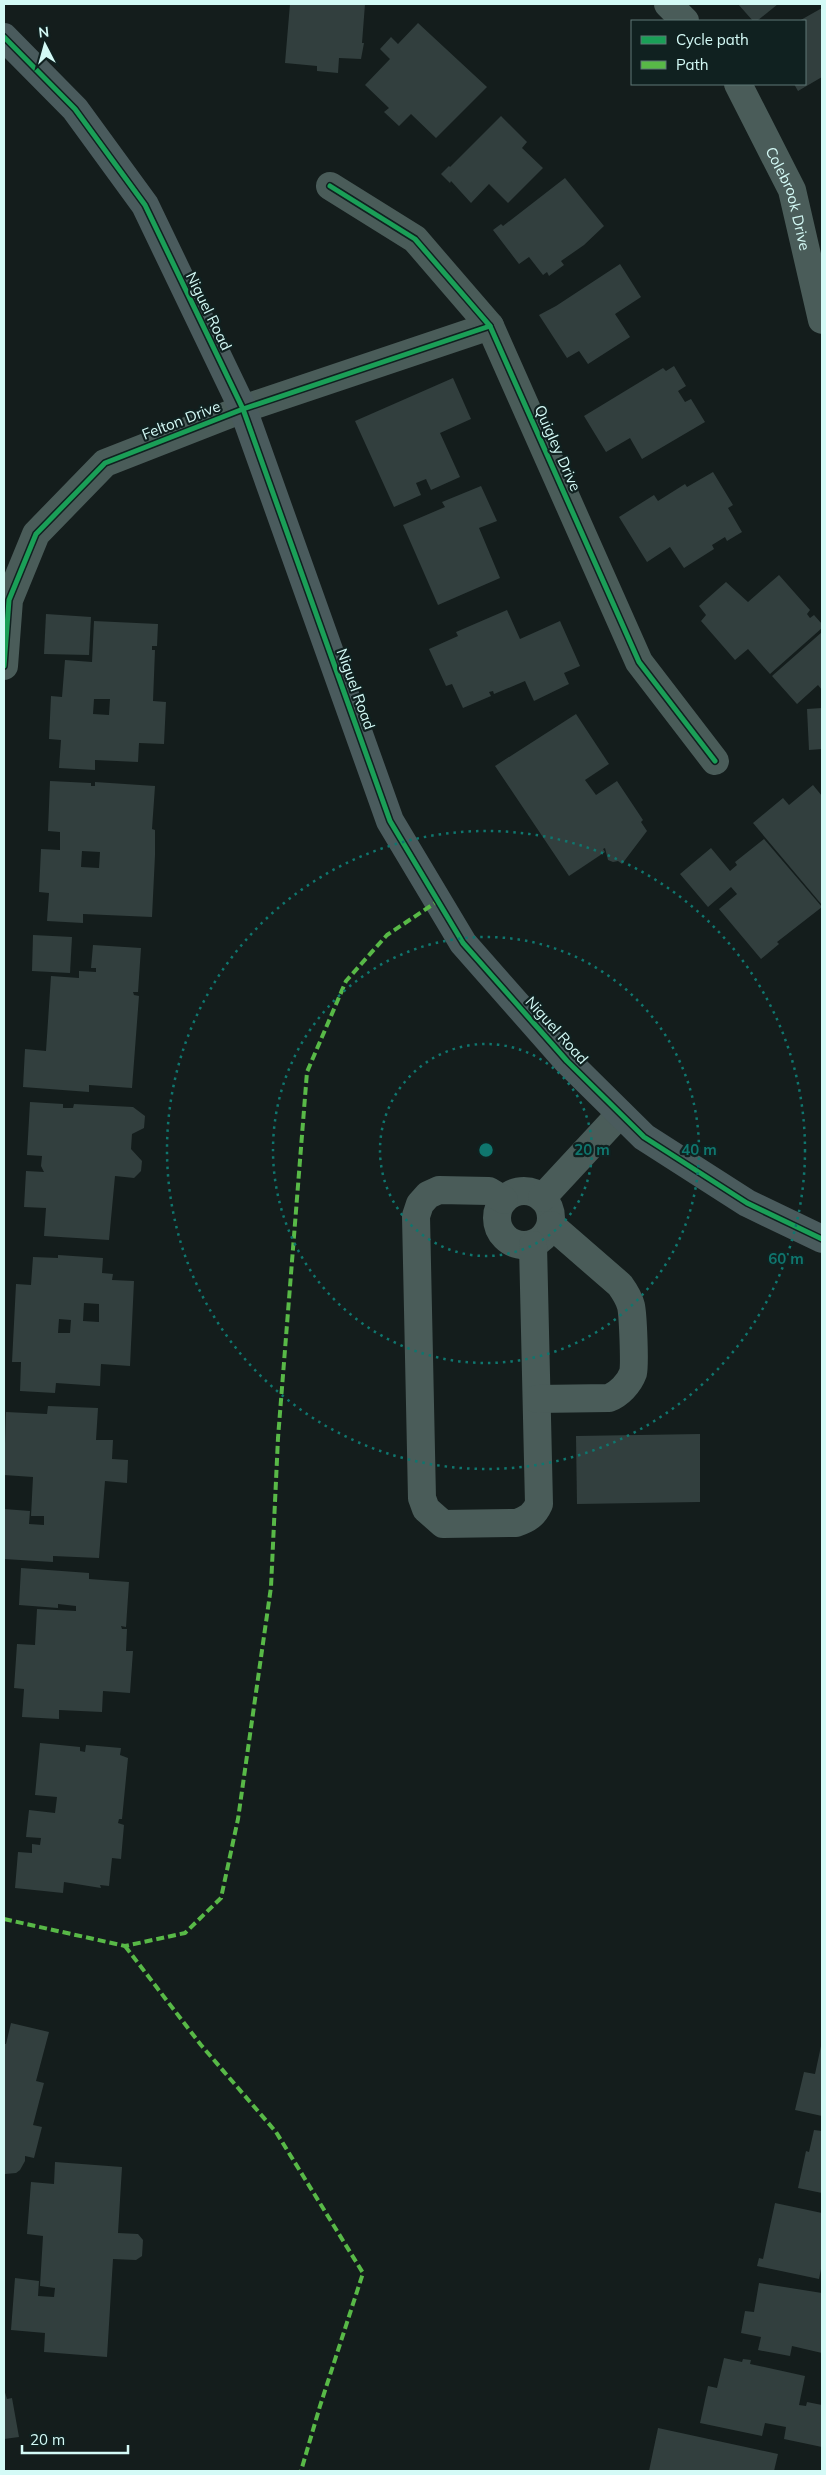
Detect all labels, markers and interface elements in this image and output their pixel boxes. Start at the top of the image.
north arrow [20,20,70,70]
legend [631,20,806,85]
text: N [37,23,50,42]
text: Cycle path [676,30,749,49]
text: Path [676,55,708,74]
street label: Colebrook Drive [762,143,815,252]
street label: Niguel Road [182,269,236,353]
street label: Felton Drive [139,396,223,444]
street label: Quigley Drive [530,402,586,494]
street label: Niguel Road [333,646,379,732]
street label: Niguel Road [522,992,592,1068]
text: 20 m [574,1140,610,1159]
text: 40 m [681,1140,717,1159]
centre of rings [477,1141,495,1159]
text: 60 m [768,1249,804,1268]
scale bar [22,2422,129,2454]
text: 20 m [30,2430,65,2449]

